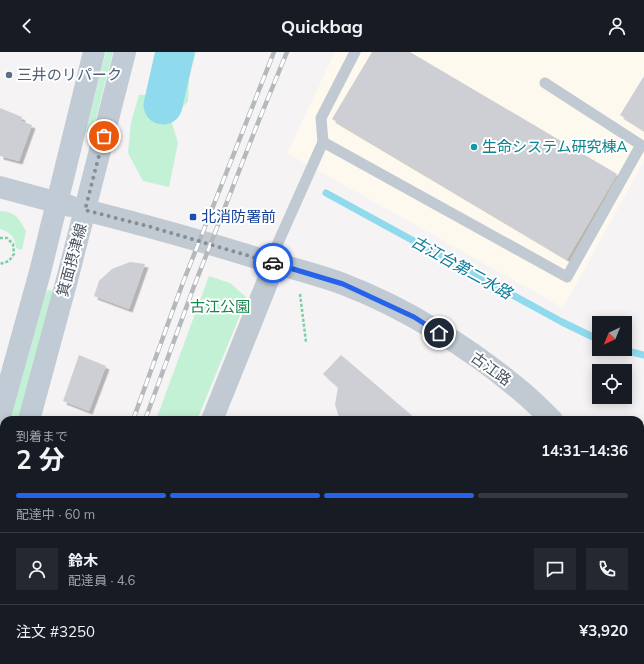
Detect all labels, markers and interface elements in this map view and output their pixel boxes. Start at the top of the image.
icon: back [16,15,38,37]
text: Quickbag [281,15,363,38]
icon: person [606,15,628,37]
place label: 三井のリパーク [17,65,122,84]
marker: 三井のリパーク [4,70,14,80]
pin [87,119,121,153]
icon: bag [93,125,115,147]
place label: 生命システム研究棟A [482,137,628,156]
marker: 生命システム研究棟A [469,142,479,152]
place label: 北消防署前 [201,207,276,226]
marker: 北消防署前 [188,212,198,222]
street label: 箕面摂津線 [53,221,90,299]
water label: 古江台第二水路 [408,231,518,304]
courier [253,243,293,283]
icon: car [262,252,284,274]
park label: 古江公園 [190,297,250,316]
pin [422,316,456,350]
north arrow [592,316,632,356]
map controls [592,316,632,404]
icon: home [428,322,450,344]
street label: 古江路 [468,348,515,390]
button: locate [592,364,632,404]
text: 到着まで [16,428,68,444]
text: 14:31–14:36 [541,441,628,460]
text: 2 分 [16,443,65,476]
text: 配達中 · 60 m [16,506,95,522]
button: person [16,548,58,590]
button: chat [534,548,576,590]
button: phone [586,548,628,590]
text: 鈴木 [68,551,98,570]
text: 配達員 · 4.6 [68,572,135,588]
text: ¥3,920 [579,621,628,640]
text: 注文 #3250 [16,622,95,641]

